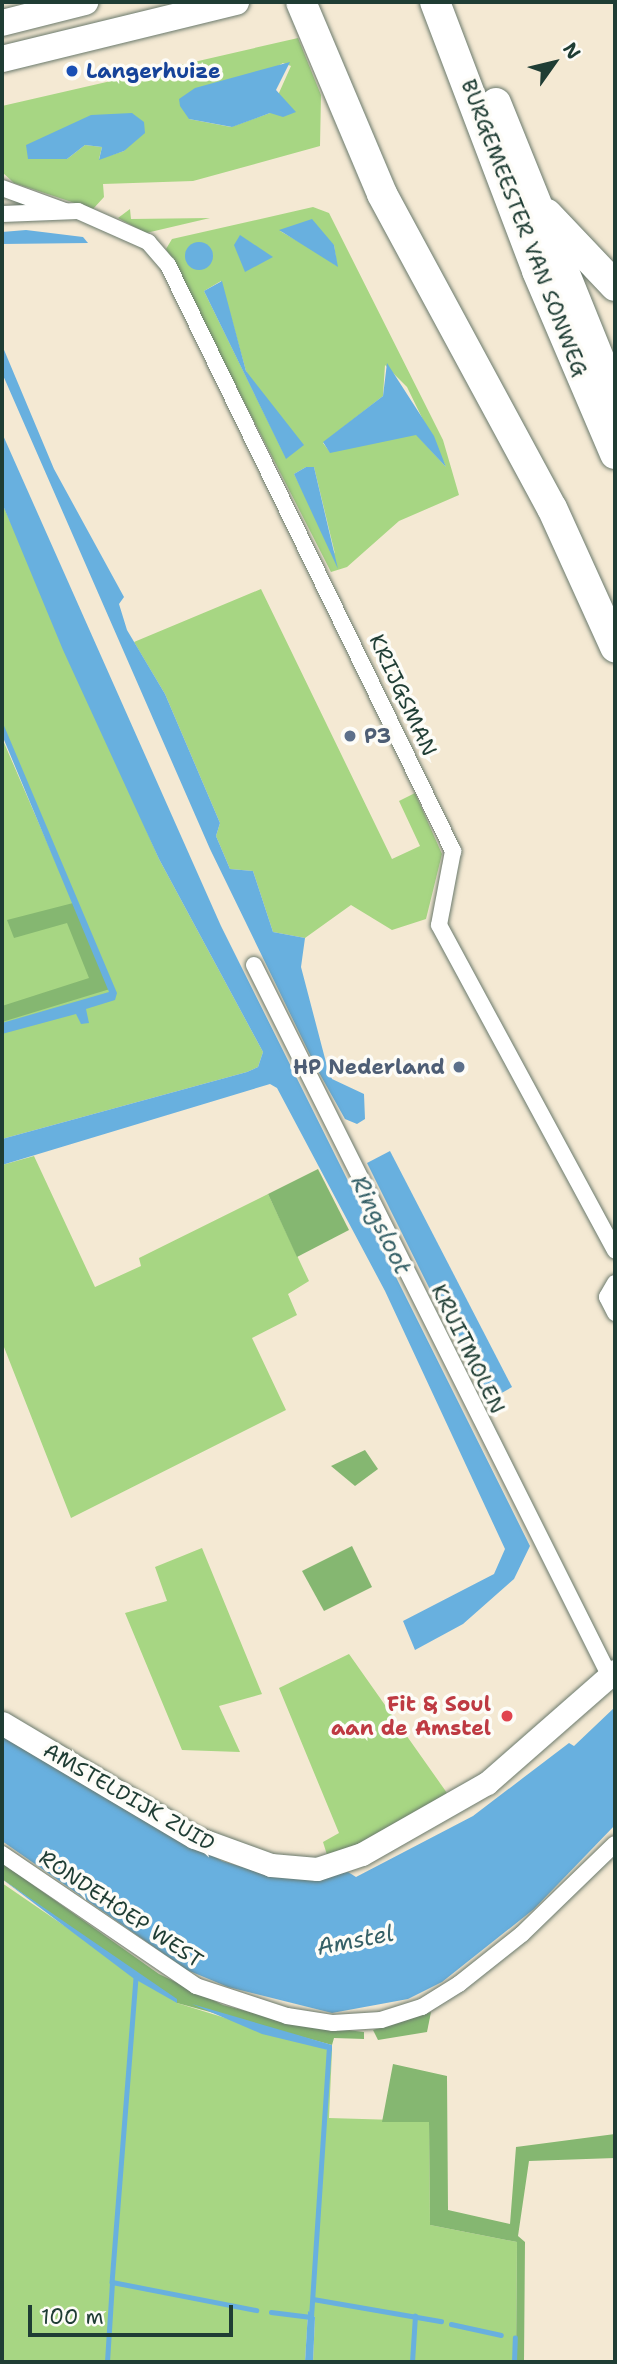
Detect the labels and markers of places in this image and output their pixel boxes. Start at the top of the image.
place label: Langerhuize [86,58,221,84]
marker: Langerhuize [64,63,80,79]
place label: P3 [364,723,391,749]
marker: P3 [342,728,358,744]
place label: HP Nederland [293,1054,445,1080]
marker: HP Nederland [451,1059,467,1075]
place label: Fit & Soul aan de Amstel [331,1691,491,1741]
marker: Fit & Soul aan de Amstel [497,1706,517,1726]

